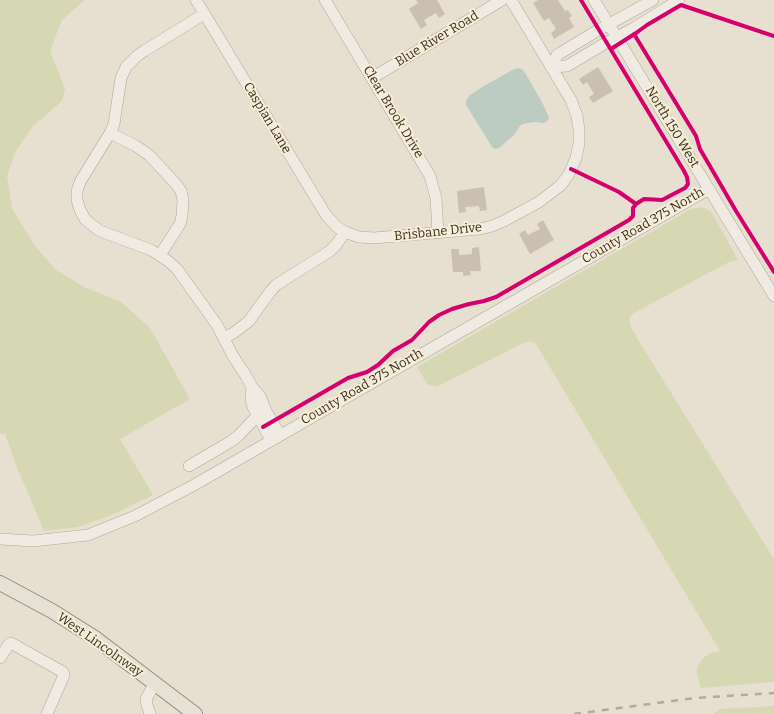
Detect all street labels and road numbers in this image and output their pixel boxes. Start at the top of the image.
street label: Blue River Road [393,8,481,70]
street label: Clear Brook Drive [359,63,427,161]
street label: Caspian Lane [240,80,294,156]
street label: North 150 West [642,84,702,170]
street label: County Road 375 North [579,185,707,267]
street label: Brisbane Drive [393,220,483,244]
street label: County Road 375 North [298,346,426,428]
street label: West Lincolnway [54,610,146,680]

